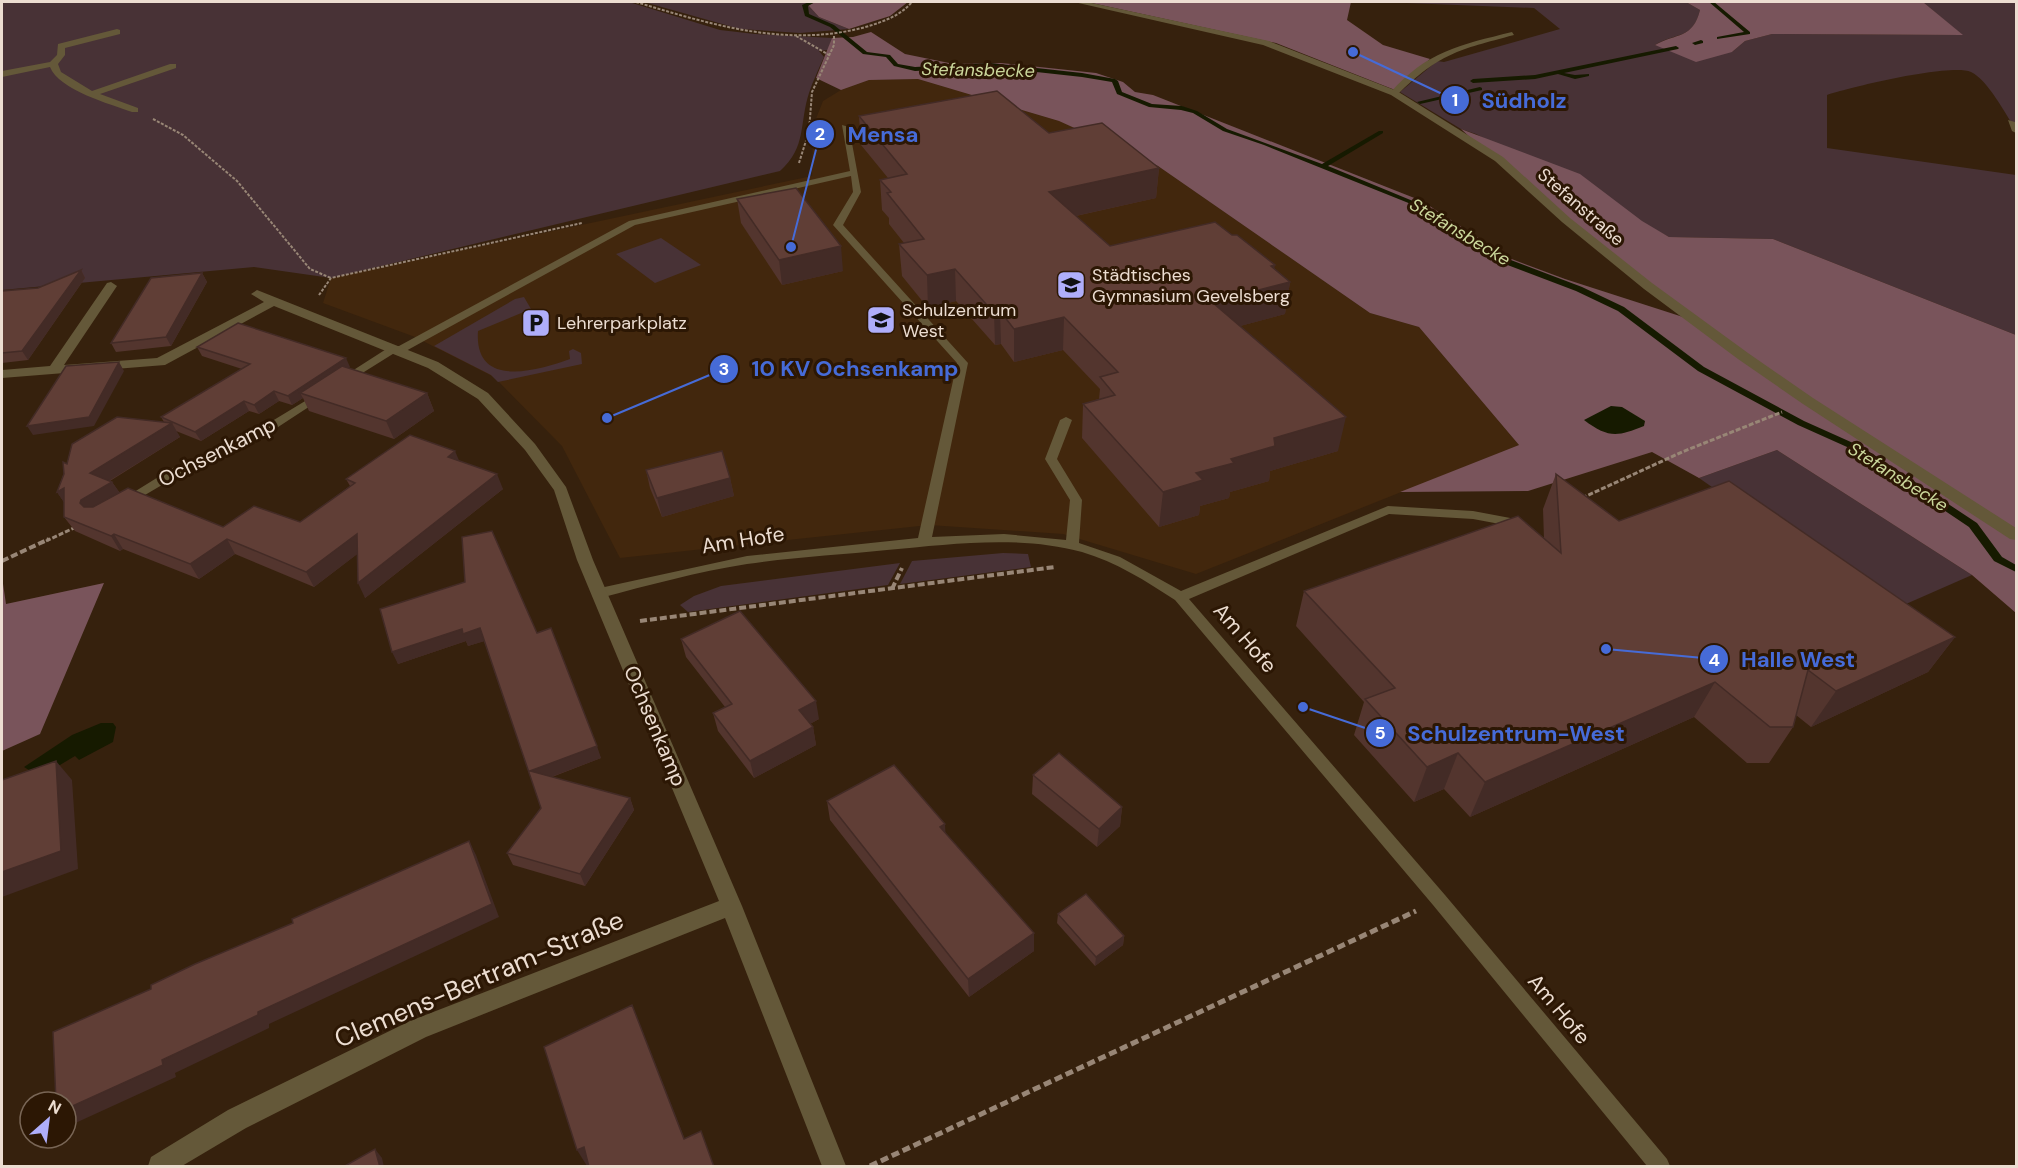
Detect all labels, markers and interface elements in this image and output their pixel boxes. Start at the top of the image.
water label: Stefansbecke [921,57,1035,83]
callout: Südholz [1440,80,1579,120]
text: Südholz [1482,86,1566,115]
text: 1 [1452,88,1458,112]
callout: Mensa [805,114,930,154]
text: Mensa [848,120,918,149]
text: 2 [815,122,825,146]
street label: Stefanstraße [1533,163,1629,251]
water label: Stefansbecke [1405,192,1515,272]
place label: Städtisches Gymnasium Gevelsberg [1092,263,1290,308]
school or university icon: Städtisches Gymnasium Gevelsberg [1055,269,1087,301]
place label: Schulzentrum West [902,298,1016,343]
school or university icon: Schulzentrum West [865,304,897,336]
parking icon: Lehrerparkplatz [520,307,552,339]
place label: Lehrerparkplatz [557,311,687,335]
callout: 10 KV Ochsenkamp [709,349,970,389]
text: 10 KV Ochsenkamp [752,354,958,383]
text: 3 [719,357,729,381]
street label: Ochsenkamp [153,410,281,494]
water label: Stefansbecke [1843,437,1953,517]
street label: Am Hofe [699,520,787,560]
street label: Am Hofe [1207,597,1283,679]
callout: Halle West [1699,639,1867,679]
text: Halle West [1741,645,1855,674]
text: 4 [1708,648,1720,672]
street label: Ochsenkamp [617,661,693,791]
callout: Schulzentrum-West [1365,713,1637,753]
text: Schulzentrum-West [1407,719,1625,748]
text: 5 [1374,721,1386,745]
street label: Clemens-Bertram-Straße [329,903,629,1055]
street label: Am Hofe [1521,968,1597,1050]
north arrow [18,1090,78,1150]
text: N [45,1095,65,1119]

